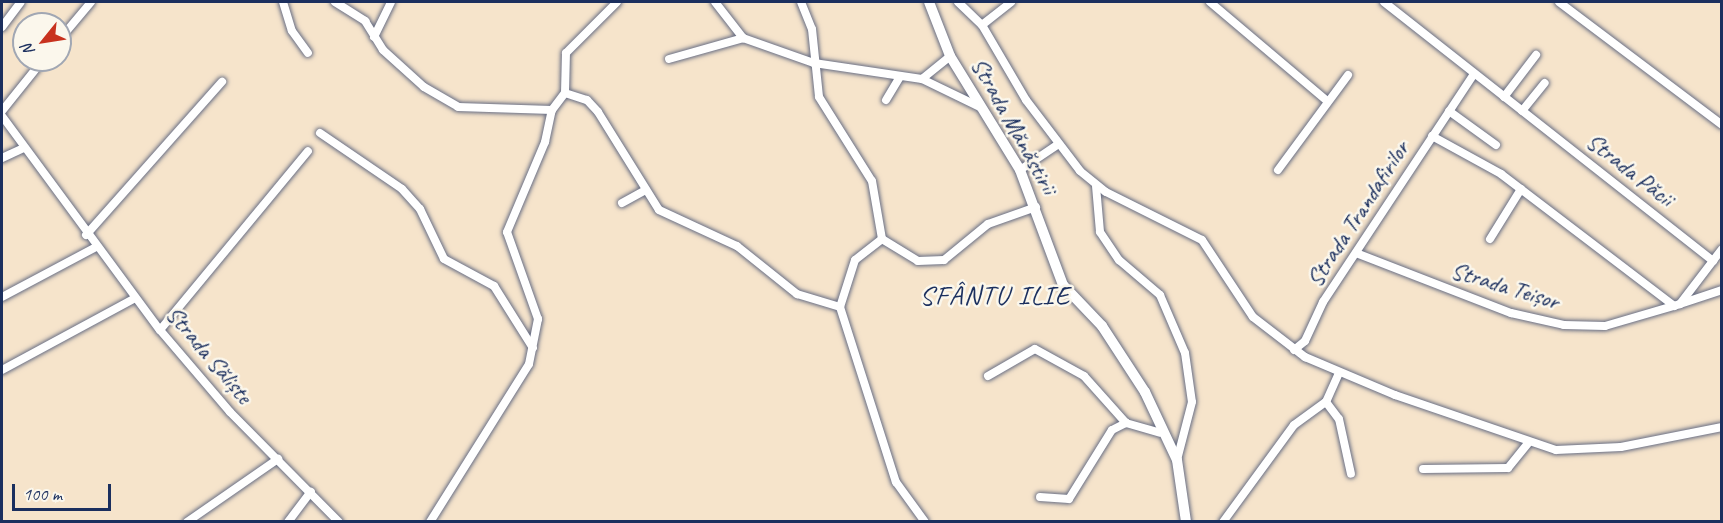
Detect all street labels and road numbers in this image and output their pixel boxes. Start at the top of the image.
street label: Strada Mănăstirii [965,53,1063,199]
street label: Strada Păcii [1580,127,1680,213]
street label: Strada Trandafirilor [1300,136,1416,292]
street label: Strada Teișor [1448,256,1562,316]
street label: Strada Săliște [160,300,258,410]

